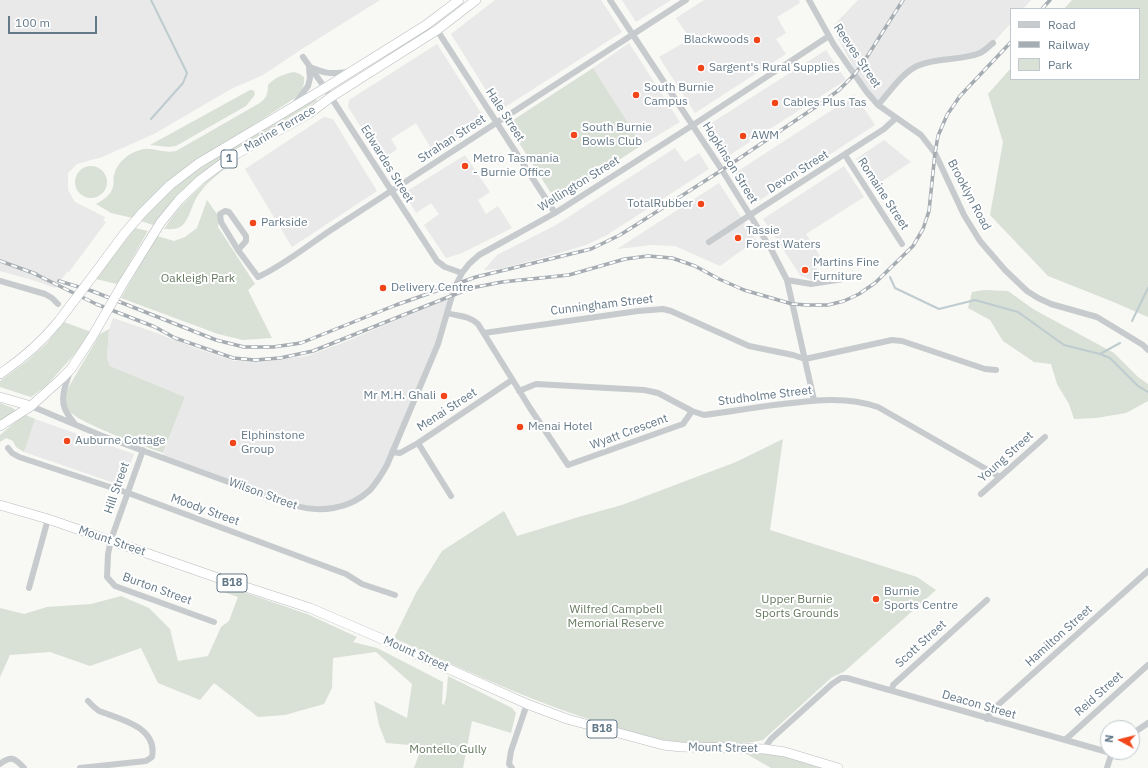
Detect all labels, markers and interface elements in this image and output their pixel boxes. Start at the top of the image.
scale bar [10,8,99,34]
legend [1010,8,1140,80]
text: 100 m [15,15,50,30]
text: Road [1048,17,1076,32]
street label: Reeves Street [830,21,884,91]
place label: Blackwoods [684,33,749,47]
marker: Blackwoods [752,35,762,45]
text: Railway [1048,37,1090,52]
text: Park [1048,57,1072,72]
place label: Sargent's Rural Supplies [709,61,840,75]
marker: Sargent's Rural Supplies [696,63,706,73]
place label: South Burnie Campus [644,81,714,109]
street label: Hale Street [482,86,528,144]
marker: South Burnie Campus [631,90,641,100]
place label: Cables Plus Tas [783,96,867,110]
marker: Cables Plus Tas [770,98,780,108]
street label: Marine Terrace [242,103,318,155]
street label: Strahan Street [415,112,489,166]
street label: Hopkinson Street [699,120,761,206]
place label: South Burnie Bowls Club [582,121,652,149]
street label: Edwardes Street [357,123,417,205]
place label: AWM [751,129,779,143]
marker: South Burnie Bowls Club [569,130,579,140]
marker: AWM [738,131,748,141]
street label: Devon Street [765,147,831,197]
road number: 1 [221,150,237,168]
place label: Metro Tasmania - Burnie Office [473,152,559,180]
street label: Wellington Street [536,153,622,215]
street label: Romaine Street [854,155,912,233]
street label: Brooklyn Road [944,157,994,233]
marker: Metro Tasmania - Burnie Office [460,161,470,171]
place label: TotalRubber [627,197,693,211]
marker: TotalRubber [696,199,706,209]
place label: Parkside [261,216,308,230]
marker: Parkside [248,218,258,228]
place label: Tassie Forest Waters [746,224,821,252]
marker: Tassie Forest Waters [733,233,743,243]
place label: Martins Fine Furniture [813,256,879,284]
marker: Martins Fine Furniture [800,265,810,275]
park label: Oakleigh Park [161,272,235,286]
place label: Delivery Centre [391,281,474,295]
marker: Delivery Centre [378,283,388,293]
street label: Cunningham Street [550,292,654,318]
street label: Studholme Street [717,383,813,409]
street label: Menai Street [414,385,480,435]
place label: Mr M.H. Ghali [364,389,436,403]
marker: Mr M.H. Ghali [439,391,449,401]
street label: Wyatt Crescent [588,411,670,453]
place label: Menai Hotel [528,420,593,434]
marker: Menai Hotel [515,422,525,432]
place label: Elphinstone Group [241,429,305,457]
street label: Young Street [976,429,1036,485]
place label: Auburne Cottage [75,434,166,448]
marker: Auburne Cottage [62,436,72,446]
marker: Elphinstone Group [228,438,238,448]
street label: Hill Street [101,460,133,516]
street label: Wilson Street [227,475,299,513]
street label: Moody Street [169,491,241,529]
street label: Mount Street [77,523,147,559]
street label: Burton Street [120,570,194,608]
road number: B18 [217,574,247,592]
place label: Burnie Sports Centre [884,585,958,613]
park label: Upper Burnie Sports Grounds [755,593,839,621]
marker: Burnie Sports Centre [871,594,881,604]
street label: Hamilton Street [1023,602,1095,670]
park label: Wilfred Campbell Memorial Reserve [568,603,664,631]
street label: Scott Street [893,617,949,671]
street label: Mount Street [381,633,451,675]
street label: Reid Street [1072,669,1126,719]
street label: Deacon Street [940,688,1018,722]
road number: B18 [587,720,617,738]
north arrow [1100,720,1140,760]
text: N [1102,734,1117,743]
street label: Mount Street [688,740,758,756]
park label: Montello Gully [409,743,487,757]

